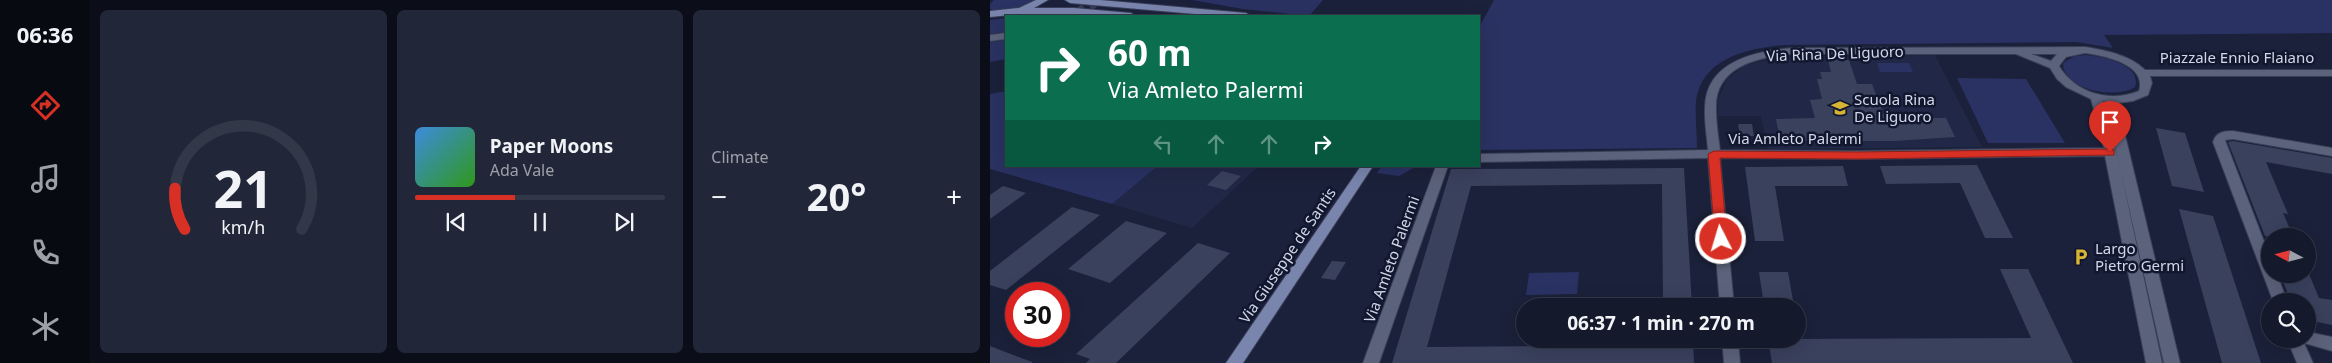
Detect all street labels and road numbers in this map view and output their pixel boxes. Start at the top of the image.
street label: Via Rina De Liguoro [1766,41,1904,65]
street label: Piazzale Ennio Flaiano [2160,47,2314,67]
street label: Via Amleto Palermi [1728,128,1862,148]
street label: Via Giuseppe de Santis [1234,183,1340,327]
street label: Via Amleto Palermi [1359,193,1423,325]

